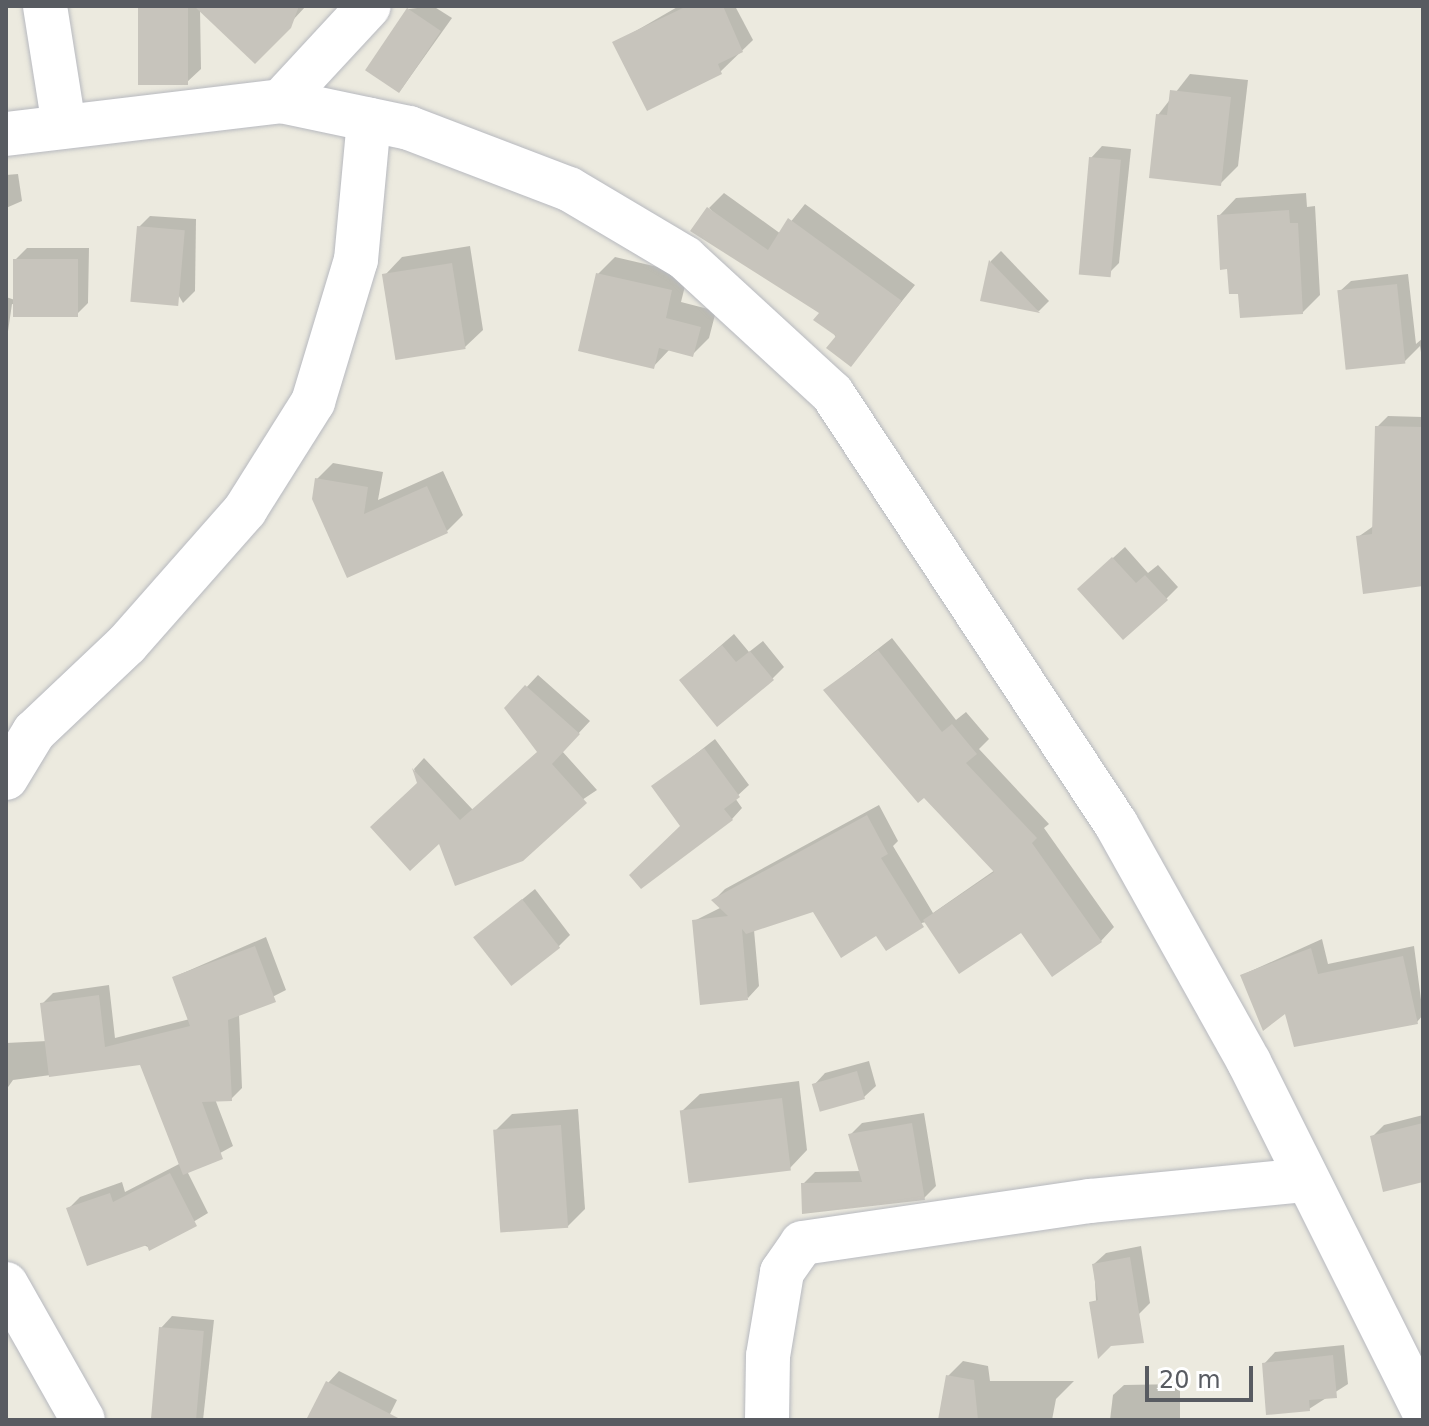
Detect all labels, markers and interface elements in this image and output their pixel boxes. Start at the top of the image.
scale bar [1149,1350,1257,1400]
text: 20 m [1159,1366,1221,1394]

